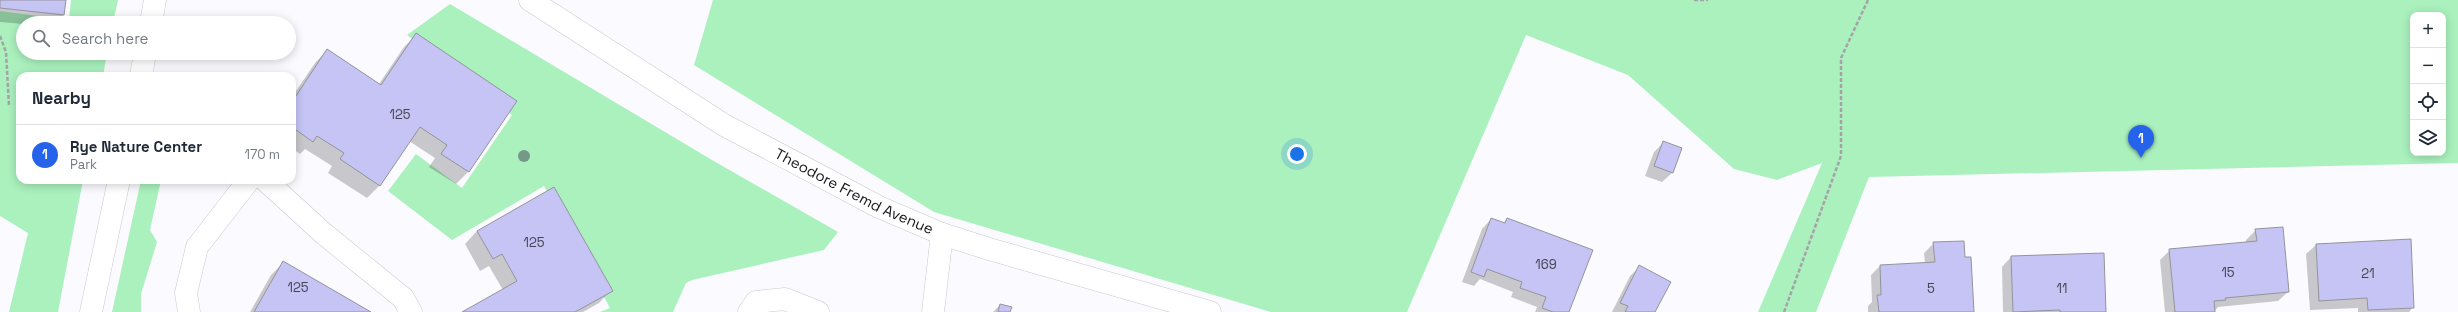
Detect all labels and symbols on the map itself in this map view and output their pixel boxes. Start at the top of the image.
house number: 125 [389,106,411,123]
pin: 1 [2128,125,2154,158]
street label: Theodore Fremd Avenue [772,144,937,238]
your location [1287,144,1307,164]
house number: 125 [523,234,545,251]
house number: 169 [1535,256,1557,273]
house number: 15 [2221,264,2235,281]
house number: 21 [2361,265,2375,282]
house number: 125 [287,279,309,296]
house number: 5 [1927,280,1935,297]
house number: 11 [2057,280,2067,297]

